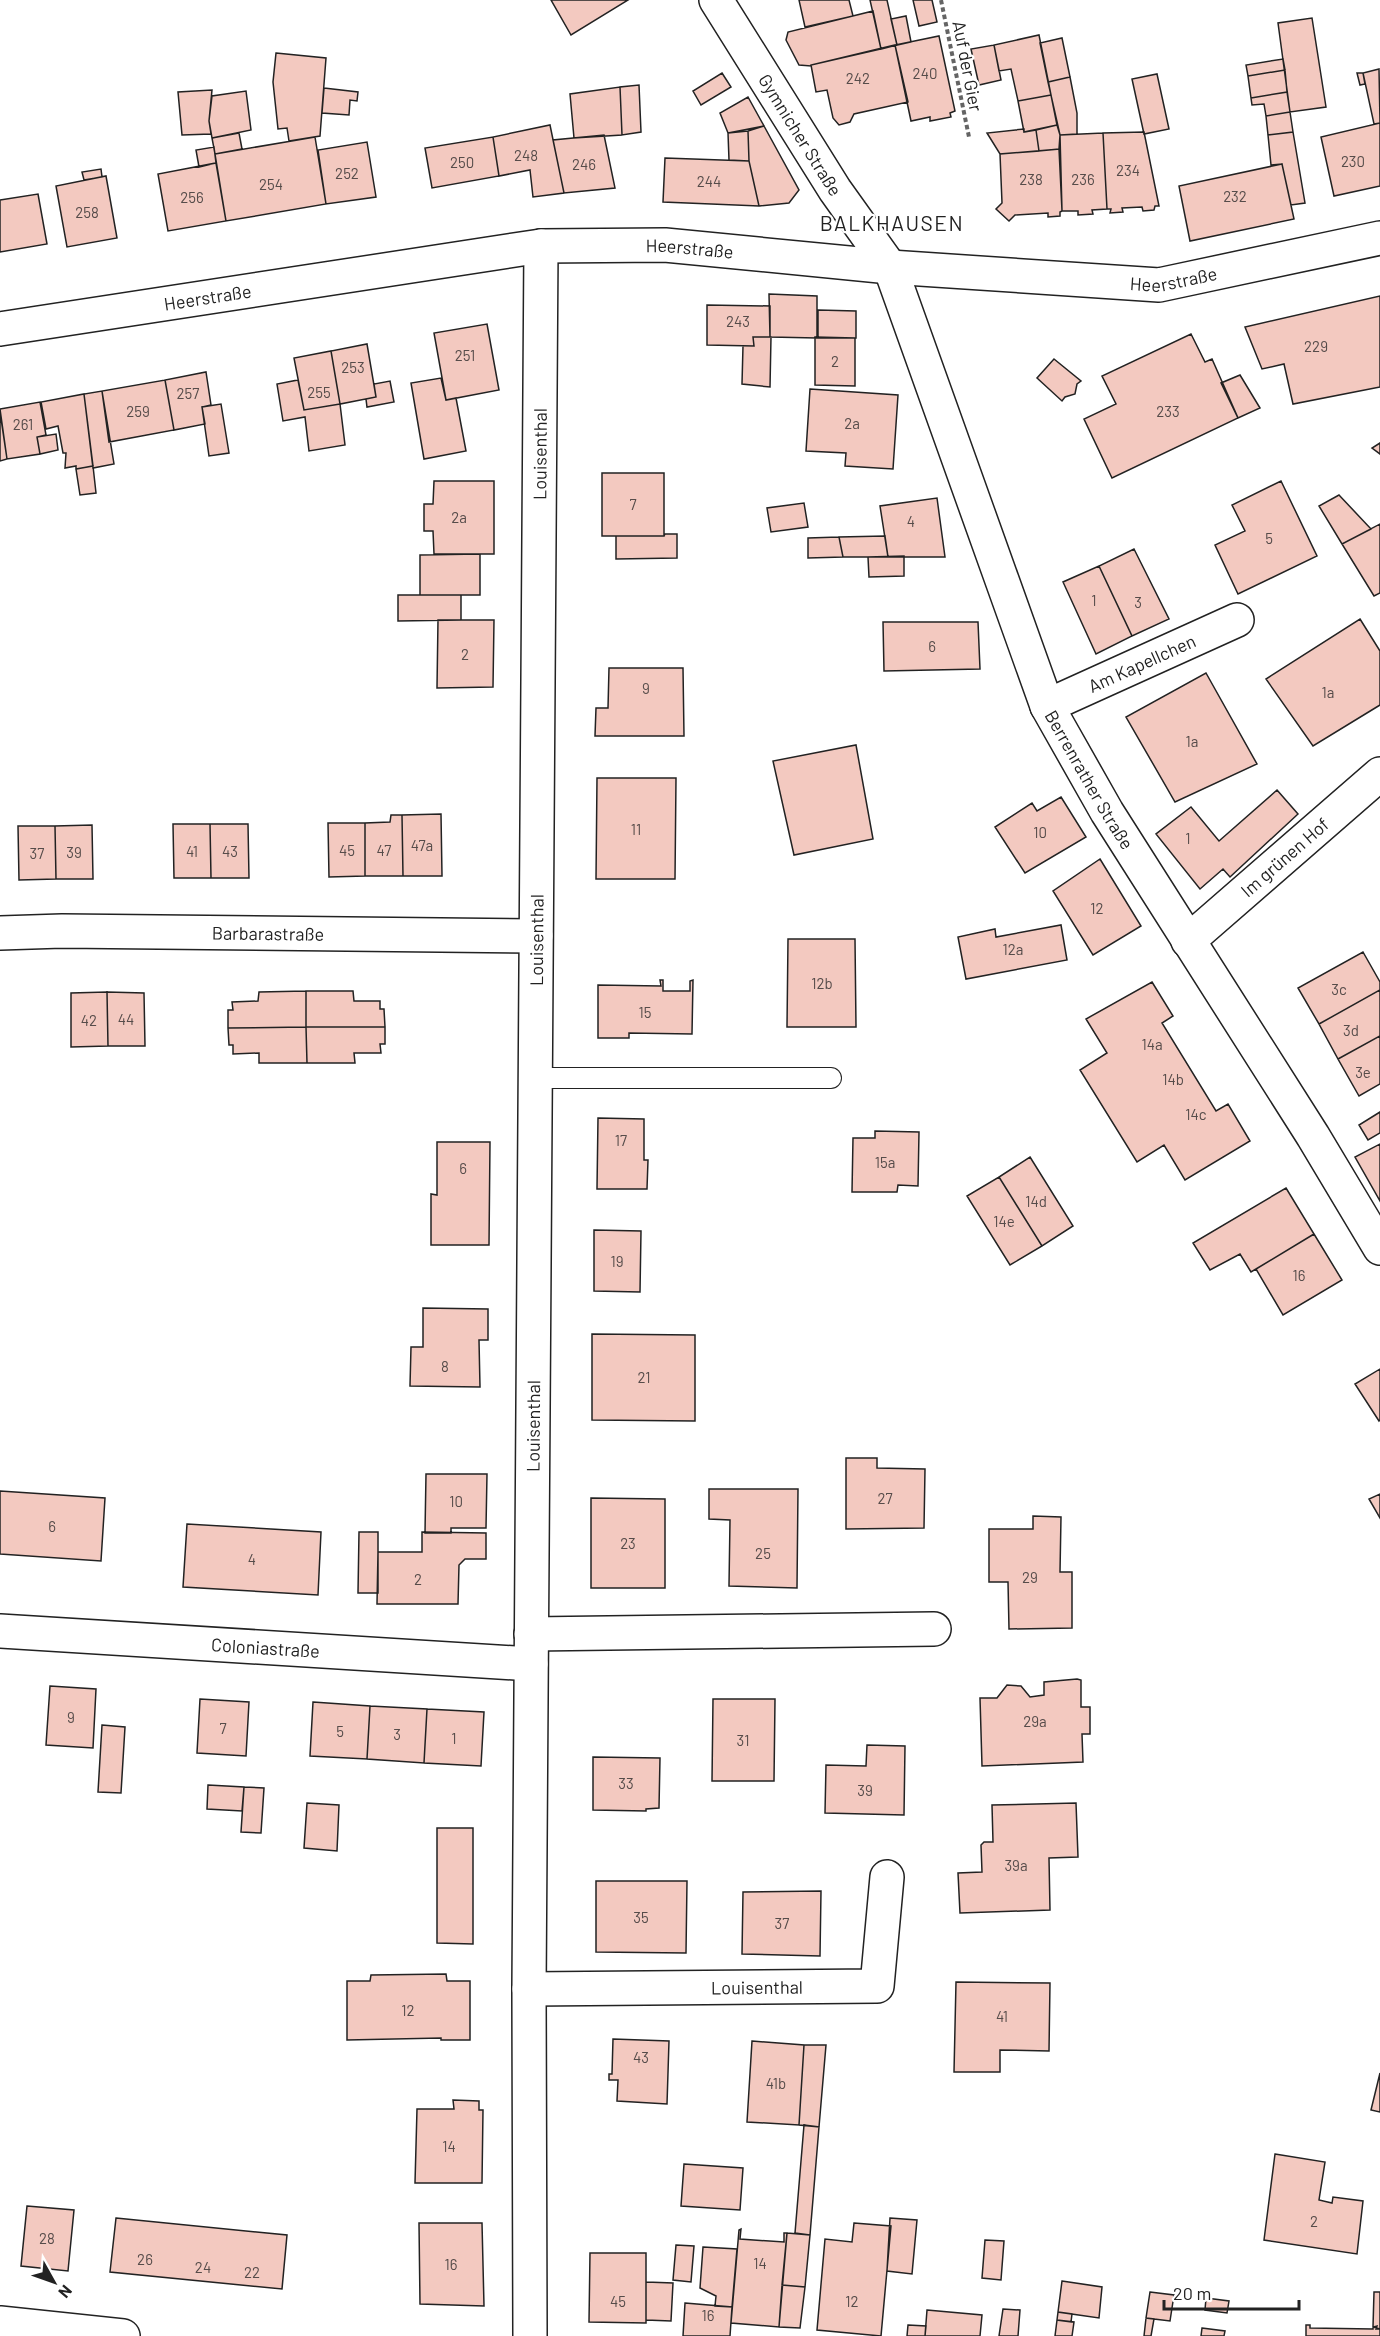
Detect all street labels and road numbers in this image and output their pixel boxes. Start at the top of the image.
street label: Auf der Gier [948,19,988,114]
street label: Gymnicher Straße [754,70,847,200]
street label: Heerstraße [646,234,734,263]
street label: Heerstraße [1129,262,1219,296]
street label: Heerstraße [162,280,253,315]
street label: Louisenthal [528,408,551,500]
street label: Am Kapellchen [1085,629,1199,697]
street label: Berrenrather Straße [1041,706,1139,853]
street label: Im grünen Hof [1236,813,1333,901]
street label: Louisenthal [525,894,548,986]
street label: Barbarastraße [212,922,324,945]
street label: Louisenthal [522,1380,544,1472]
street label: Coloniastraße [211,1633,320,1662]
street label: Louisenthal [711,1976,803,1998]

